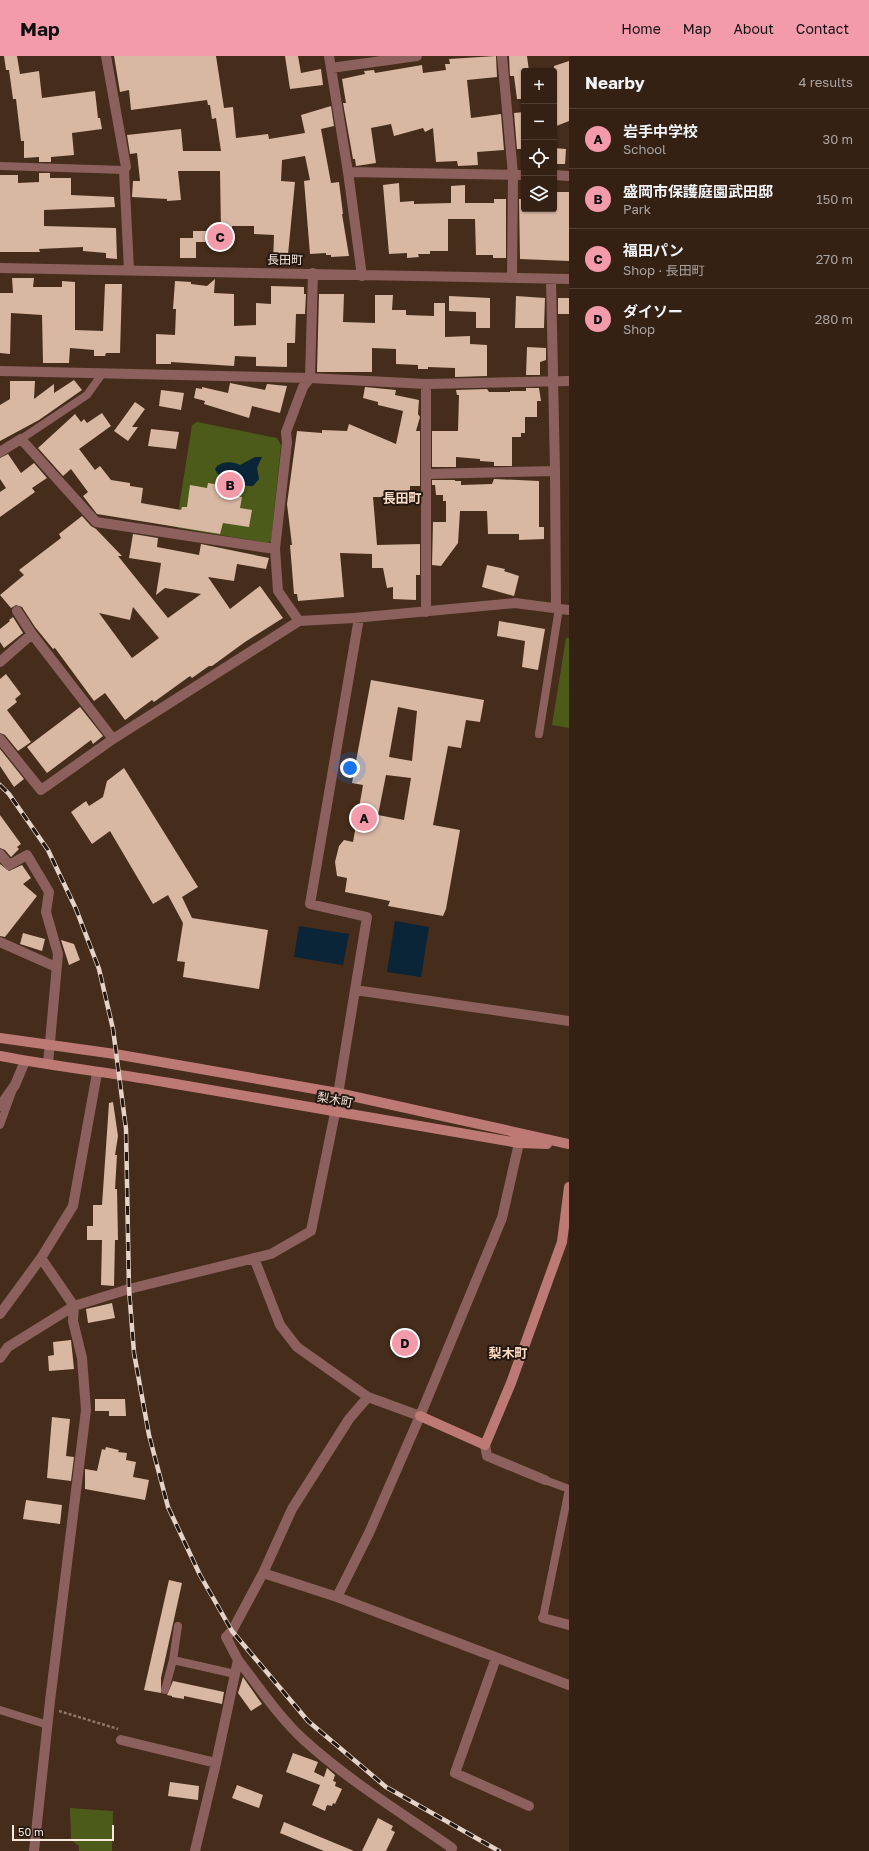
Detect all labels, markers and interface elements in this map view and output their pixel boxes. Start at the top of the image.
text: Map [20,17,60,40]
text: Home [621,20,661,37]
text: Map [683,20,711,37]
text: About [733,20,774,37]
text: Contact [796,20,849,37]
map controls [521,68,557,212]
button: + [521,68,557,104]
text: Nearby [585,72,645,93]
text: 4 results [799,74,853,90]
button: − [521,104,557,140]
text: 岩手中学校 [623,122,698,140]
text: A [593,131,603,147]
text: 30 m [823,131,853,147]
button: locate [521,140,557,176]
text: School [623,141,666,157]
button: layers [521,176,557,212]
text: 盛岡市保護庭園武田邸 [623,182,773,200]
text: B [593,191,603,207]
text: 150 m [816,191,853,207]
text: Park [623,201,651,217]
pin: C [207,222,233,252]
text: 福田パン [623,241,684,259]
text: C [593,251,603,267]
text: 270 m [816,251,853,267]
street label: 長田町 [267,252,303,267]
text: Shop · 長田町 [623,262,705,278]
text: ダイソー [623,302,683,320]
text: D [593,311,603,327]
text: 280 m [815,311,853,327]
text: Shop [623,321,655,337]
pin: B [217,470,243,500]
district label: 長田町 [382,490,422,506]
your location [340,758,360,778]
pin: A [351,803,377,833]
street label: 梨木町 [316,1089,354,1110]
pin: D [392,1328,418,1358]
district label: 梨木町 [488,1345,528,1361]
scale bar [12,1823,114,1842]
text: 50 m [18,1825,44,1838]

